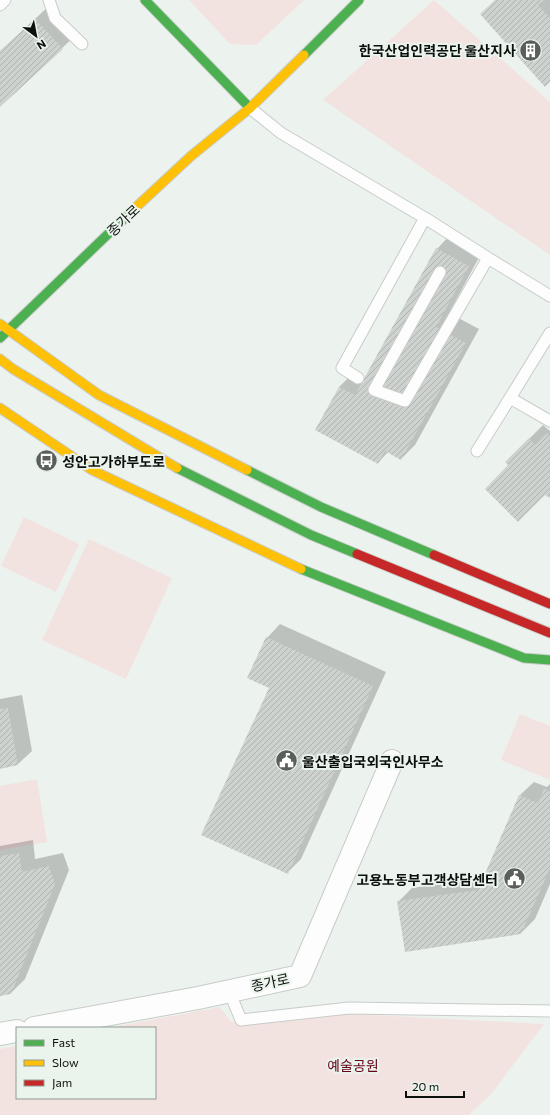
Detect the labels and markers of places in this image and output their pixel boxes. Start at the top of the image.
building icon: 한국산업인력공단 울산지사 [518,37,544,63]
place label: 한국산업인력공단 울산지사 [359,42,516,59]
bus stop icon: 성안고가하부도로 [33,448,59,474]
place label: 성안고가하부도로 [62,453,165,470]
public building icon: 울산출입국외국인사무소 [274,748,300,774]
place label: 울산출입국외국인사무소 [302,753,444,770]
public building icon: 고용노동부고객상담센터 [501,866,527,892]
place label: 고용노동부고객상담센터 [356,871,498,888]

